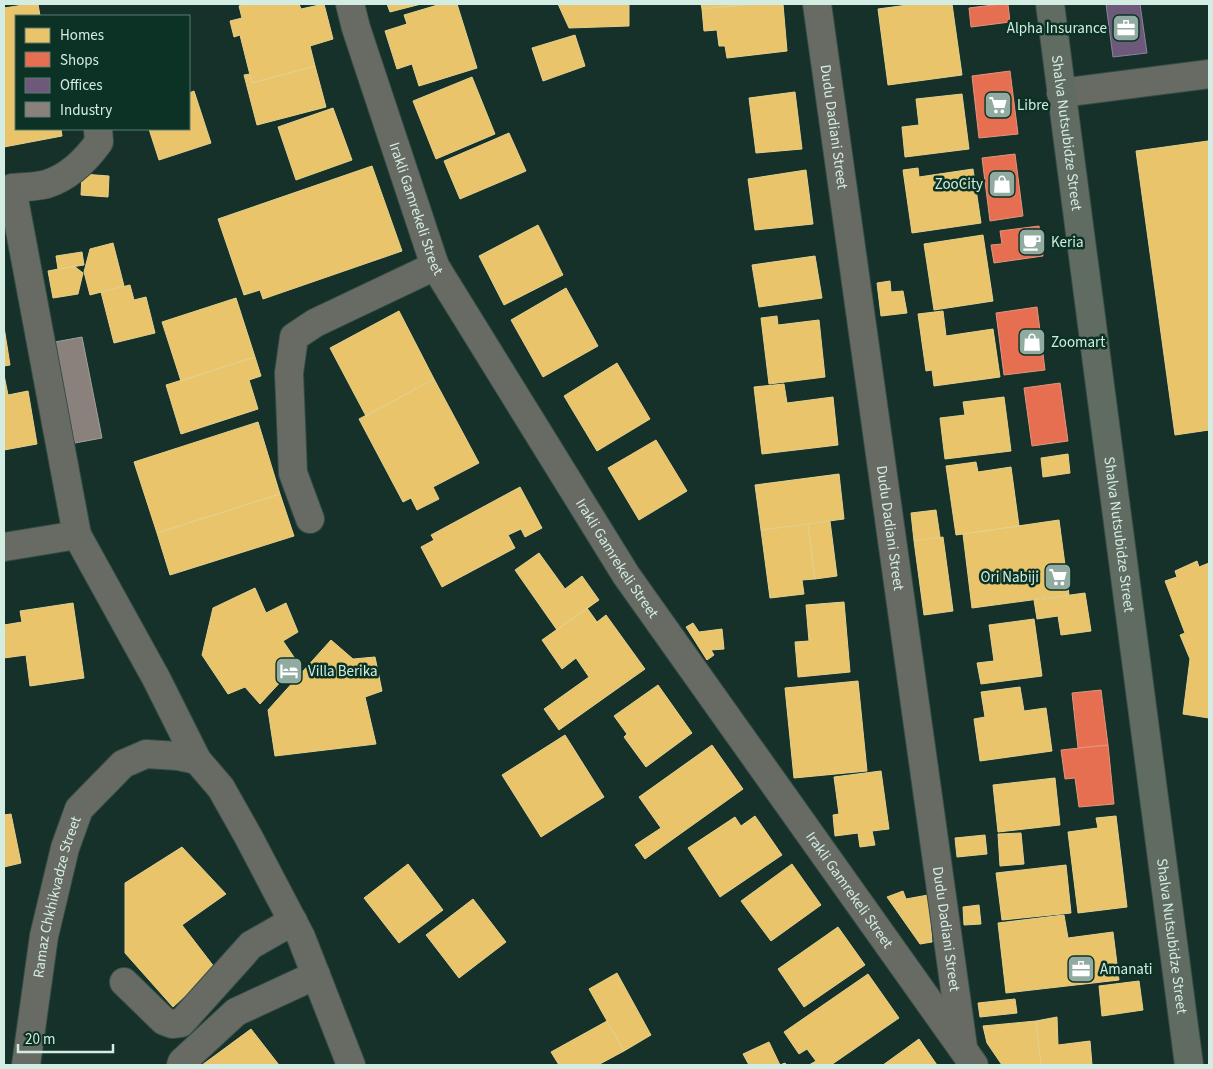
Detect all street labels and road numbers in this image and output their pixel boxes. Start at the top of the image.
street label: Shalva Nutsubidze Street [1046,54,1087,212]
street label: Dudu Dadiani Street [815,63,853,191]
street label: Irakli Gamrekeli Street [384,139,449,279]
street label: Shalva Nutsubidze Street [1099,455,1140,614]
street label: Dudu Dadiani Street [871,464,909,592]
street label: Irakli Gamrekeli Street [571,494,664,622]
street label: Ramaz Chkhikvadze Street [28,813,86,979]
street label: Irakli Gamrekeli Street [801,827,898,953]
street label: Shalva Nutsubidze Street [1152,857,1193,1015]
street label: Dudu Dadiani Street [927,865,966,993]

